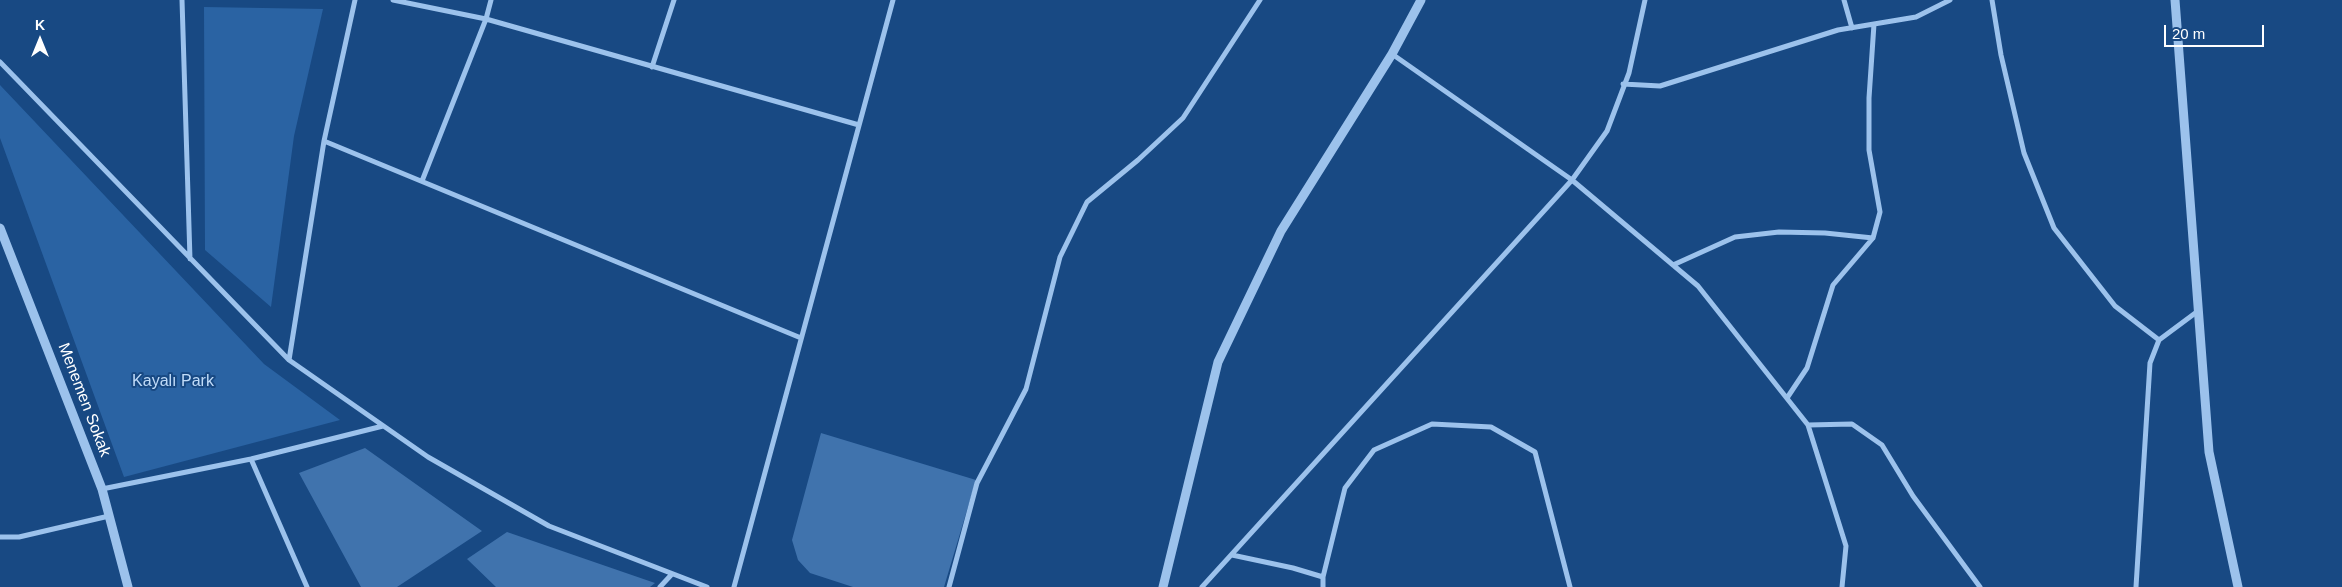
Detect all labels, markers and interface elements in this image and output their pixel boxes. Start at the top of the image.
north arrow [15,15,65,65]
scale bar [2167,15,2267,47]
text: K [35,17,45,33]
text: 20 m [2172,25,2205,42]
street label: Menemen Sokak [54,341,114,459]
park label: Kayalı Park [132,372,214,392]

